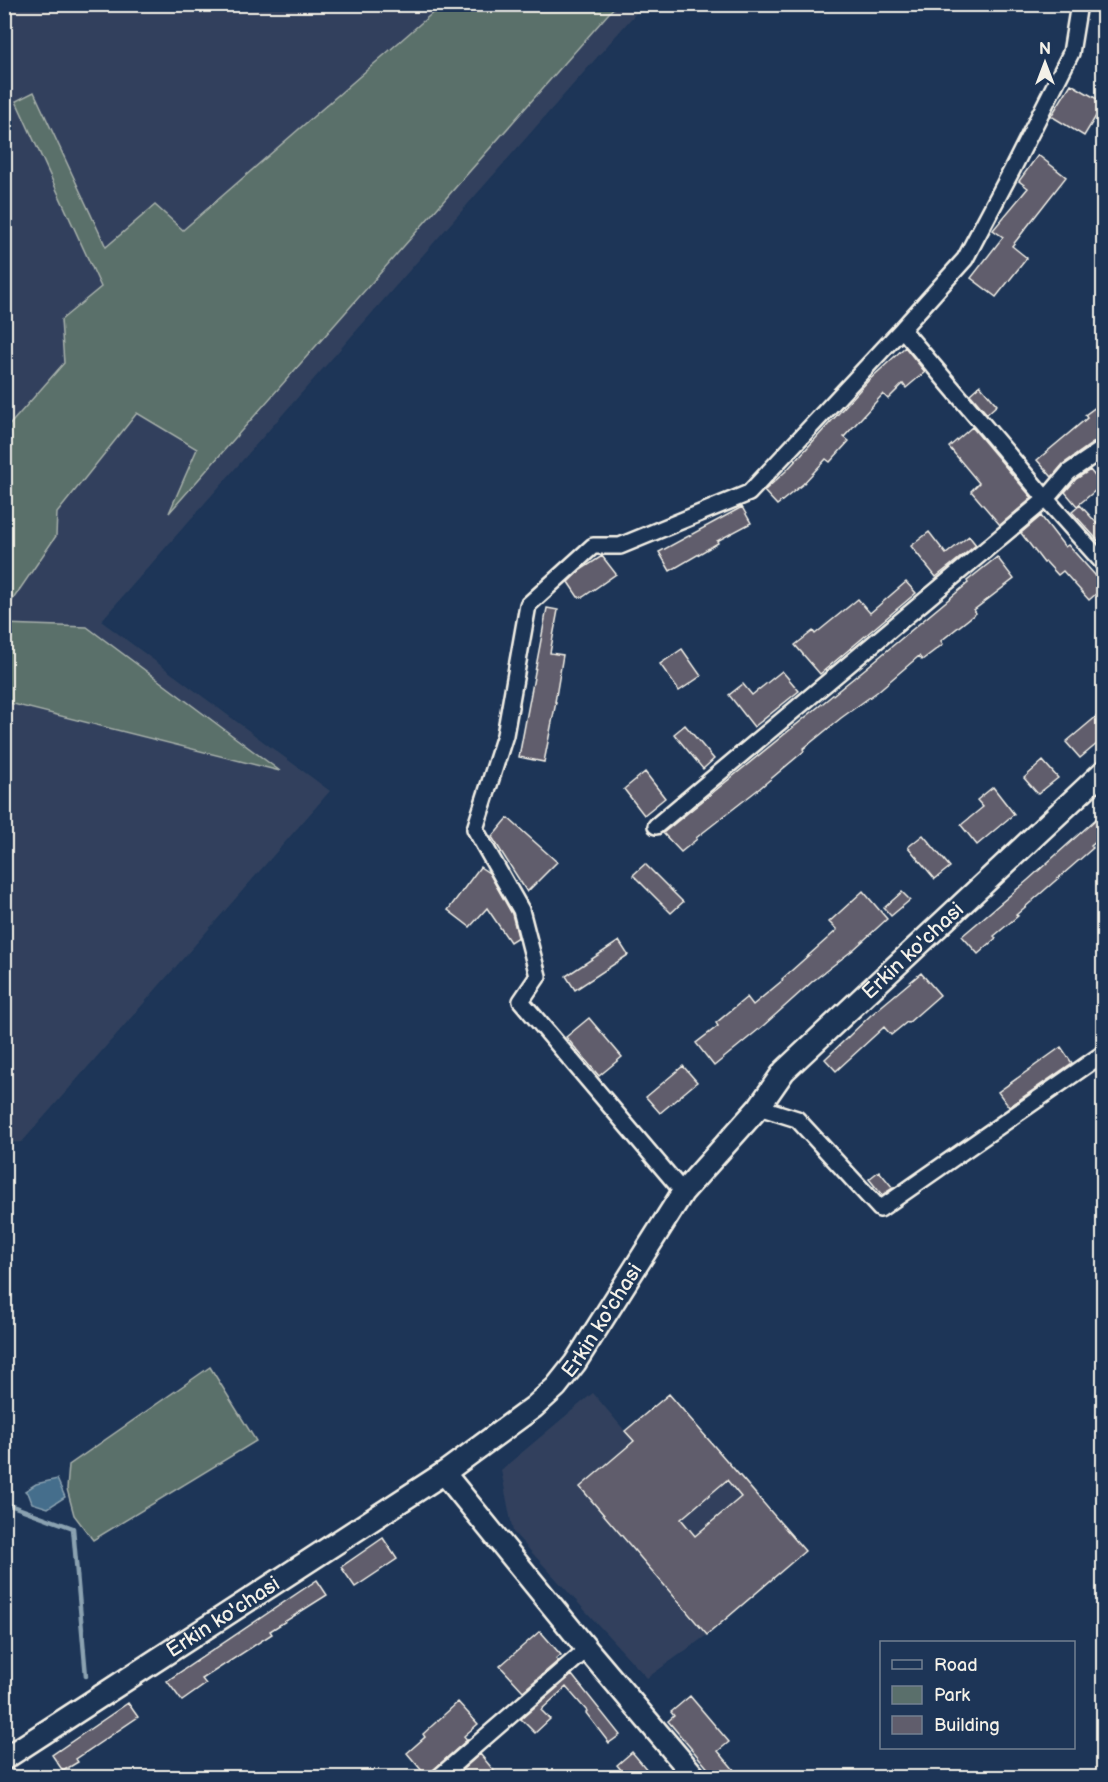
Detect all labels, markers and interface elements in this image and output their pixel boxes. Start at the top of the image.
north arrow [1015,33,1075,93]
text: N [1039,40,1051,59]
street label: Erkin ko'chasi [856,897,969,1004]
street label: Erkin ko'chasi [556,1259,647,1382]
street label: Erkin ko'chasi [161,1571,284,1663]
legend [880,1641,1075,1749]
text: Road [934,1655,978,1676]
text: Park [934,1685,970,1706]
text: Building [934,1715,1000,1736]

